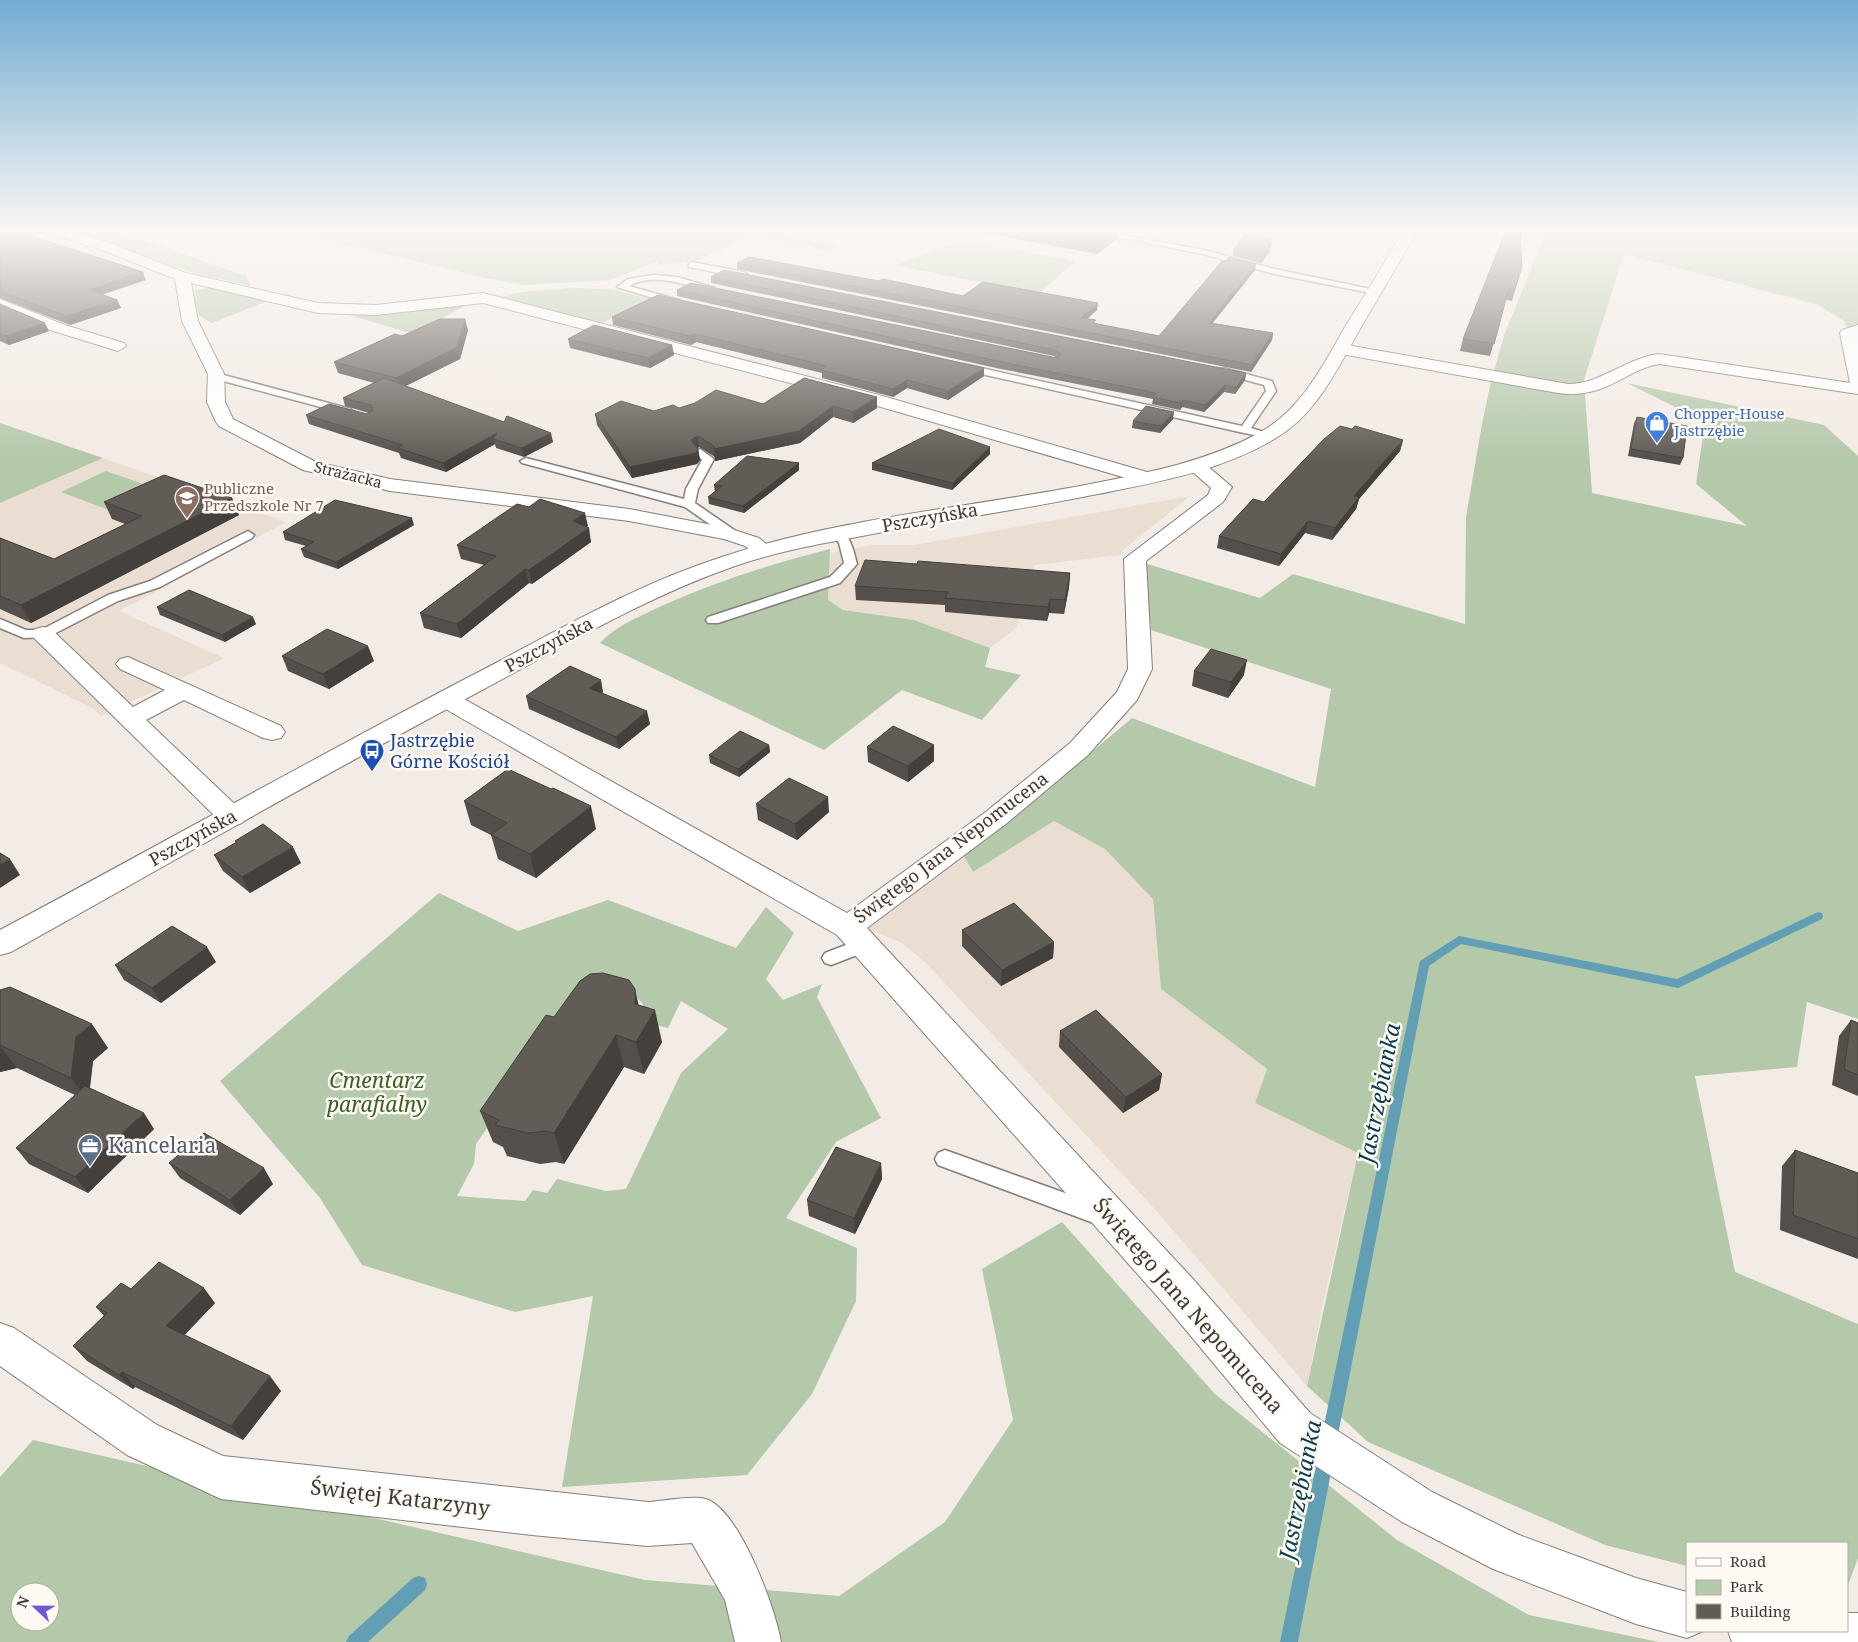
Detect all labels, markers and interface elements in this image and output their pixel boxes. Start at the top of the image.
place label: Chopper-House Jastrzębie [1673,403,1784,440]
shop icon: Chopper-House Jastrzębie [1644,410,1670,444]
street label: Strażacka [312,456,384,492]
place label: Publiczne Przedszkole Nr 7 [204,478,324,515]
school or university icon: Publiczne Przedszkole Nr 7 [174,485,200,519]
street label: Pszczyńska [880,497,980,537]
street label: Pszczyńska [500,611,597,677]
place label: Jastrzębie Górne Kościół [389,728,509,773]
bus stop icon: Jastrzębie Górne Kościół [359,738,385,772]
street label: Świętego Jana Nepomucena [848,766,1053,928]
street label: Pszczyńska [144,803,241,871]
water label: Jastrzębianka [1349,1020,1406,1169]
park label: Cmentarz parafialny [326,1066,427,1118]
place label: Kancelaria [108,1131,216,1159]
office icon: Kancelaria [77,1133,103,1167]
street label: Świętego Jana Nepomucena [1087,1192,1290,1419]
water label: Jastrzębianka [1270,1417,1327,1566]
street label: Świętej Katarzyny [309,1472,492,1522]
legend [1686,1542,1848,1632]
text: Road [1730,1551,1766,1571]
text: Park [1730,1576,1764,1596]
north arrow [10,1582,60,1632]
text: N [12,1593,33,1611]
text: Building [1730,1601,1791,1621]

